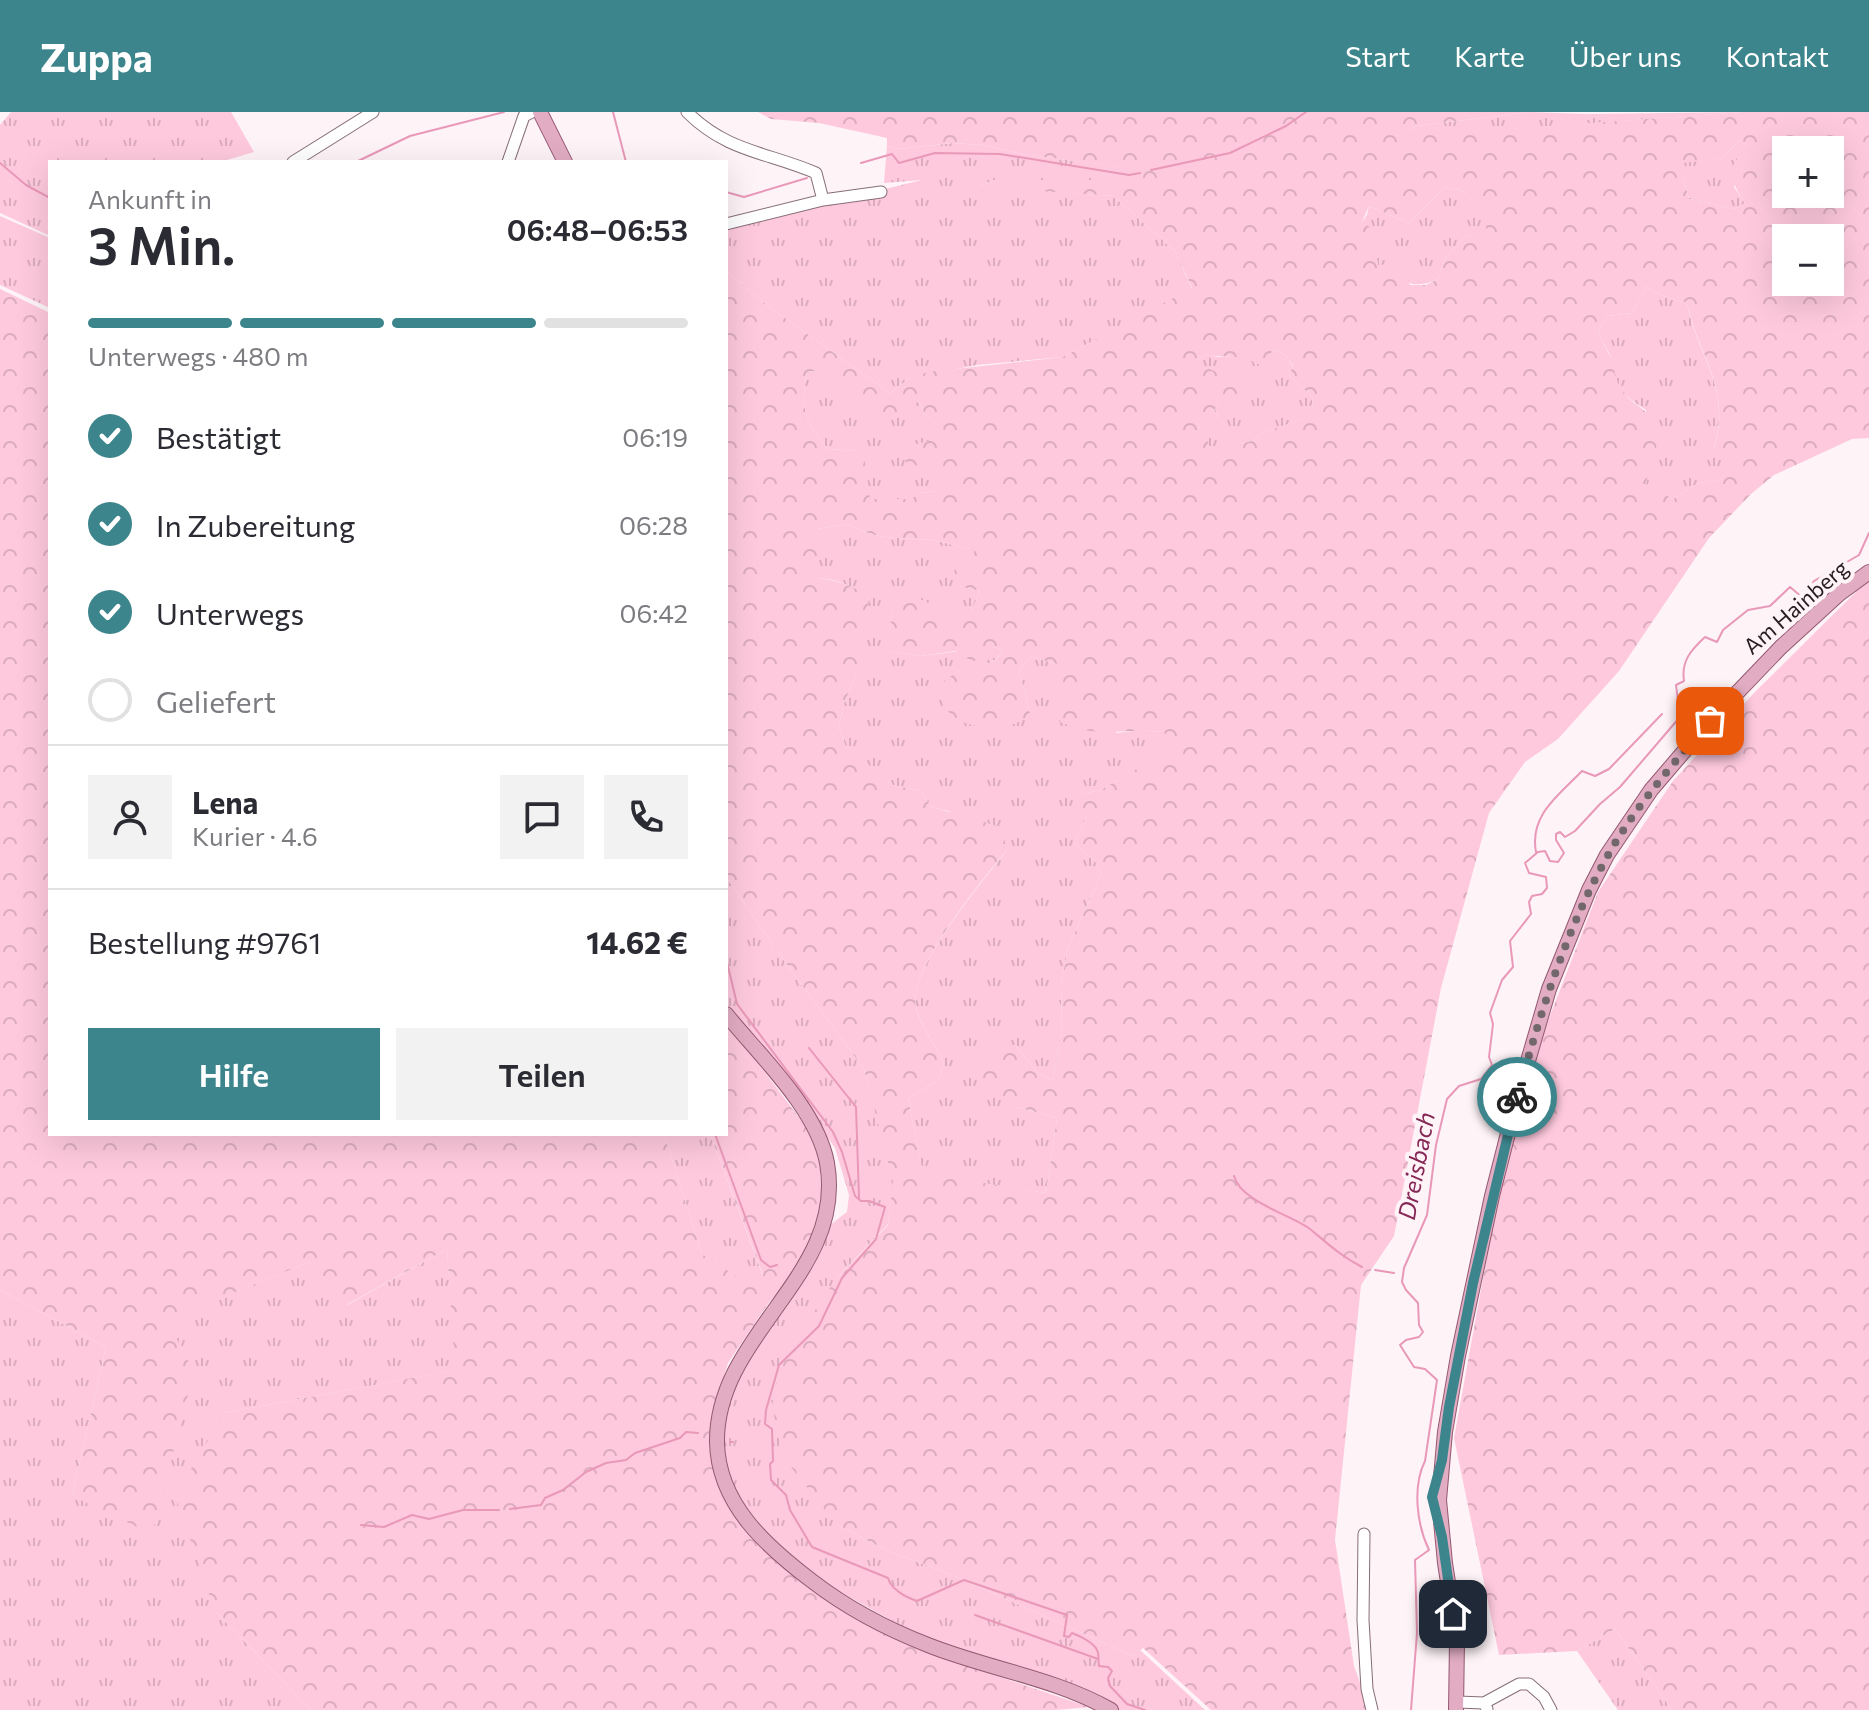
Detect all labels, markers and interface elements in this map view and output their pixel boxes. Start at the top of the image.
text: Zuppa [40,33,153,80]
text: Start [1345,39,1410,73]
text: Karte [1454,39,1525,73]
text: Über uns [1569,39,1682,73]
text: Kontakt [1726,39,1829,73]
map controls [1772,136,1844,296]
button: + [1772,136,1844,208]
text: Ankunft in [88,183,212,214]
text: 06:48–06:53 [507,210,688,247]
text: 3 Min. [88,212,235,276]
button: − [1772,224,1844,296]
text: Unterwegs · 480 m [88,340,309,371]
icon: check [88,414,132,458]
text: Bestätigt [156,418,281,455]
text: 06:19 [622,421,688,452]
icon: check [88,502,132,546]
text: In Zubereitung [156,506,355,543]
text: 06:28 [619,509,688,540]
street label: Am Hainberg [1738,554,1854,660]
icon: check [88,590,132,634]
text: Unterwegs [156,594,304,631]
text: 06:42 [619,597,688,628]
text: Geliefert [156,682,276,719]
pin [1676,687,1744,755]
icon: bag [1688,699,1732,743]
button: person [88,775,172,859]
button: chat [500,775,584,859]
button: phone [604,775,688,859]
text: Lena [192,783,258,820]
text: Kurier · 4.6 [192,820,318,851]
text: Bestellung #9761 [88,923,321,960]
text: 14.62 € [586,923,688,960]
button: Hilfe [88,1028,380,1120]
button: Teilen [396,1028,688,1120]
courier [1477,1057,1557,1137]
icon: bike [1495,1075,1539,1119]
water label: Dreisbach [1391,1109,1440,1222]
pin [1419,1580,1487,1648]
icon: home [1431,1592,1475,1636]

